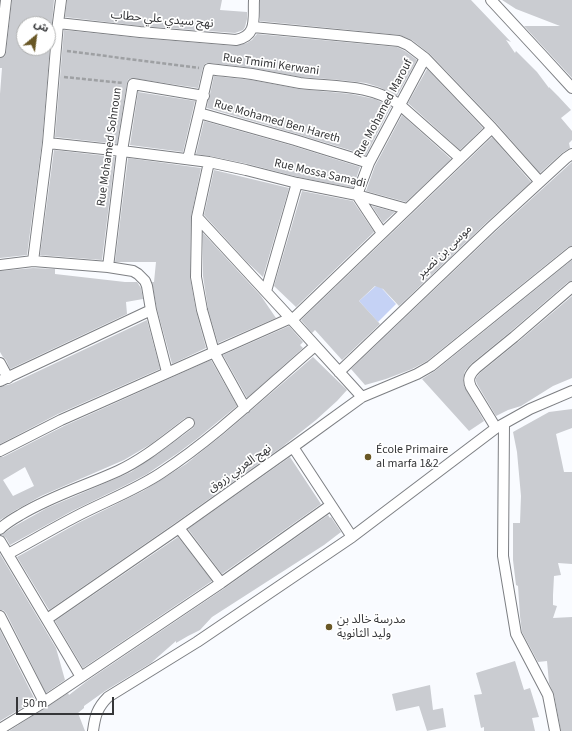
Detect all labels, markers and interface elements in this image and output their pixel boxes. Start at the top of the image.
street label: نهج سيدي علي حطاب [110,8,214,32]
north arrow [16,16,56,56]
text: ش [31,16,52,36]
street label: Rue Tmimi Kerwani [222,51,320,79]
street label: Rue Mohamed Marouf [352,57,416,161]
street label: Rue Mohamed Sohnoun [95,87,125,207]
street label: Rue Mohamed Ben Hareth [212,97,342,147]
street label: Rue Mossa Samadi [273,156,367,192]
street label: موسى بن نصير [415,222,475,282]
street label: نهج العربي زروق [206,442,274,496]
place label: École Primaire al marfa 1&2 [376,443,448,471]
marker: École Primaire al marfa 1&2 [363,452,373,462]
place label: مدرسة خالد بن وليد الثانوية [337,613,406,641]
marker: مدرسة خالد بن وليد الثانوية [324,622,334,632]
scale bar [18,689,116,715]
text: 50 m [23,695,47,712]

